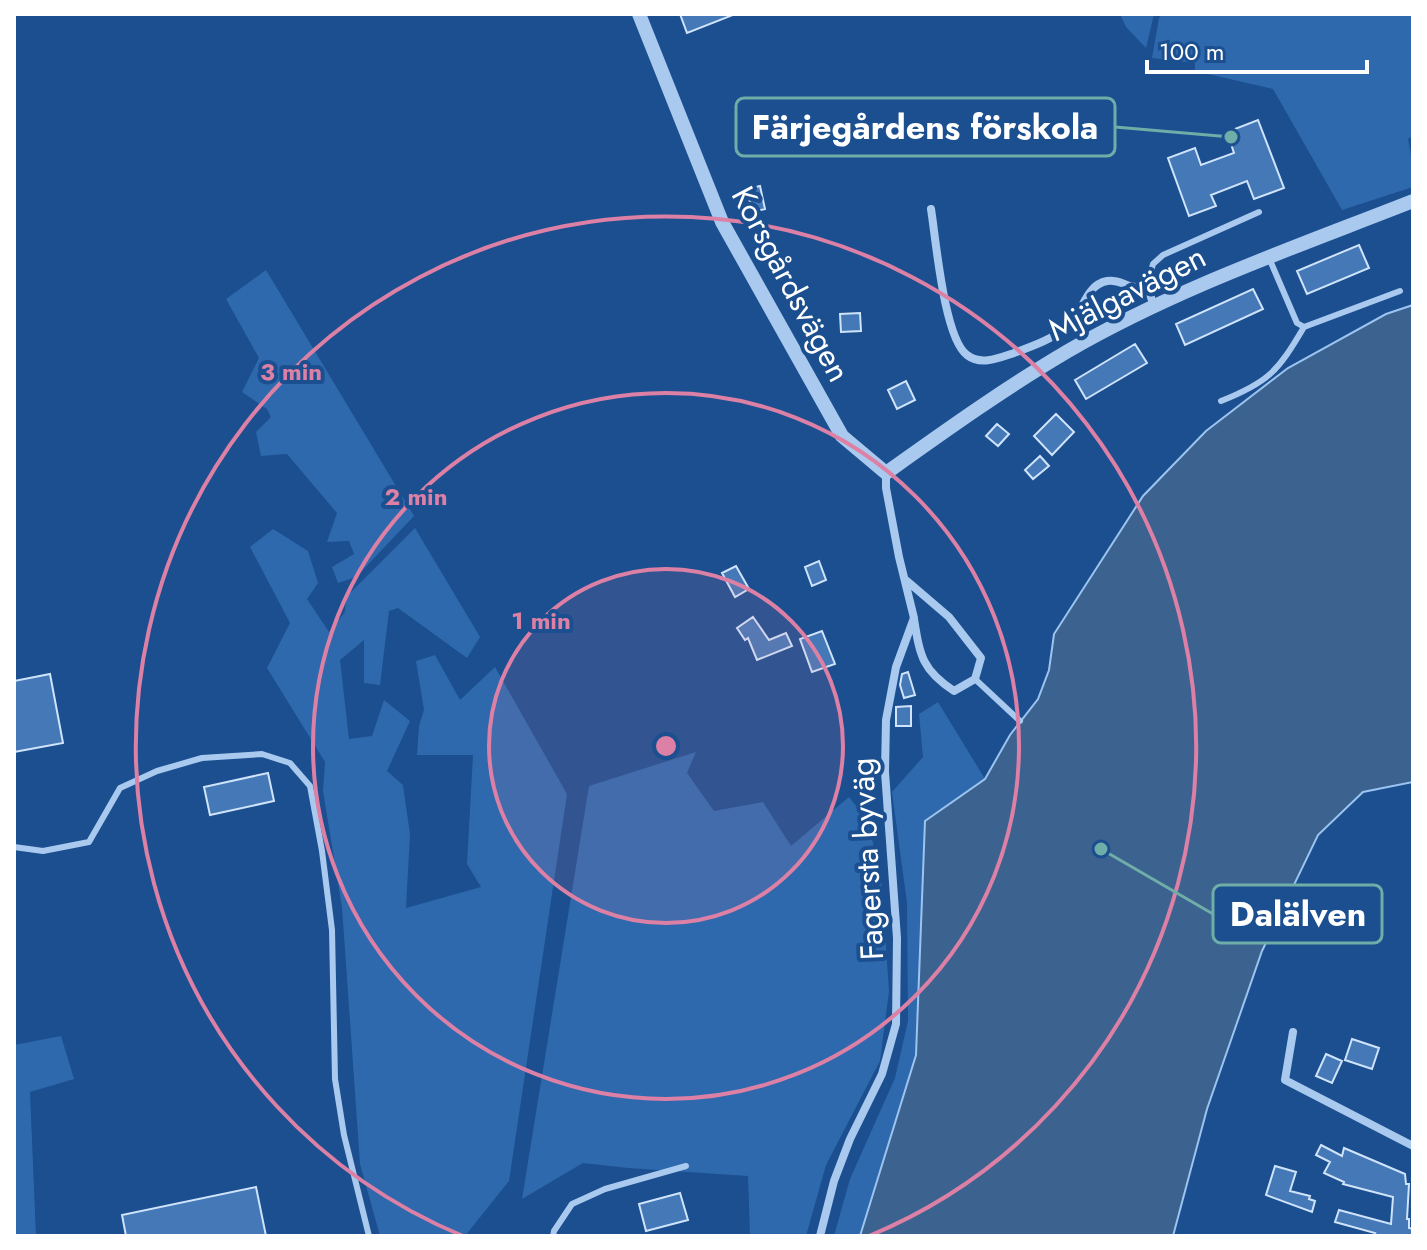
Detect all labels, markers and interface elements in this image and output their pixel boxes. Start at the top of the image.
scale bar [1147,24,1367,74]
text: 100 m [1159,34,1225,69]
callout: Färjegårdens förskola [736,98,1115,156]
text: Färjegårdens förskola [752,103,1098,152]
street label: Korsgårdsvägen [720,178,862,390]
street label: Mjälgavägen [1040,234,1214,352]
text: 3 min [260,354,322,389]
text: 2 min [384,479,448,514]
text: 1 min [511,603,571,638]
centre of rings [652,732,680,760]
street label: Fagersta byväg [839,757,895,961]
callout: Dalälven [1213,885,1382,943]
text: Dalälven [1230,890,1366,939]

